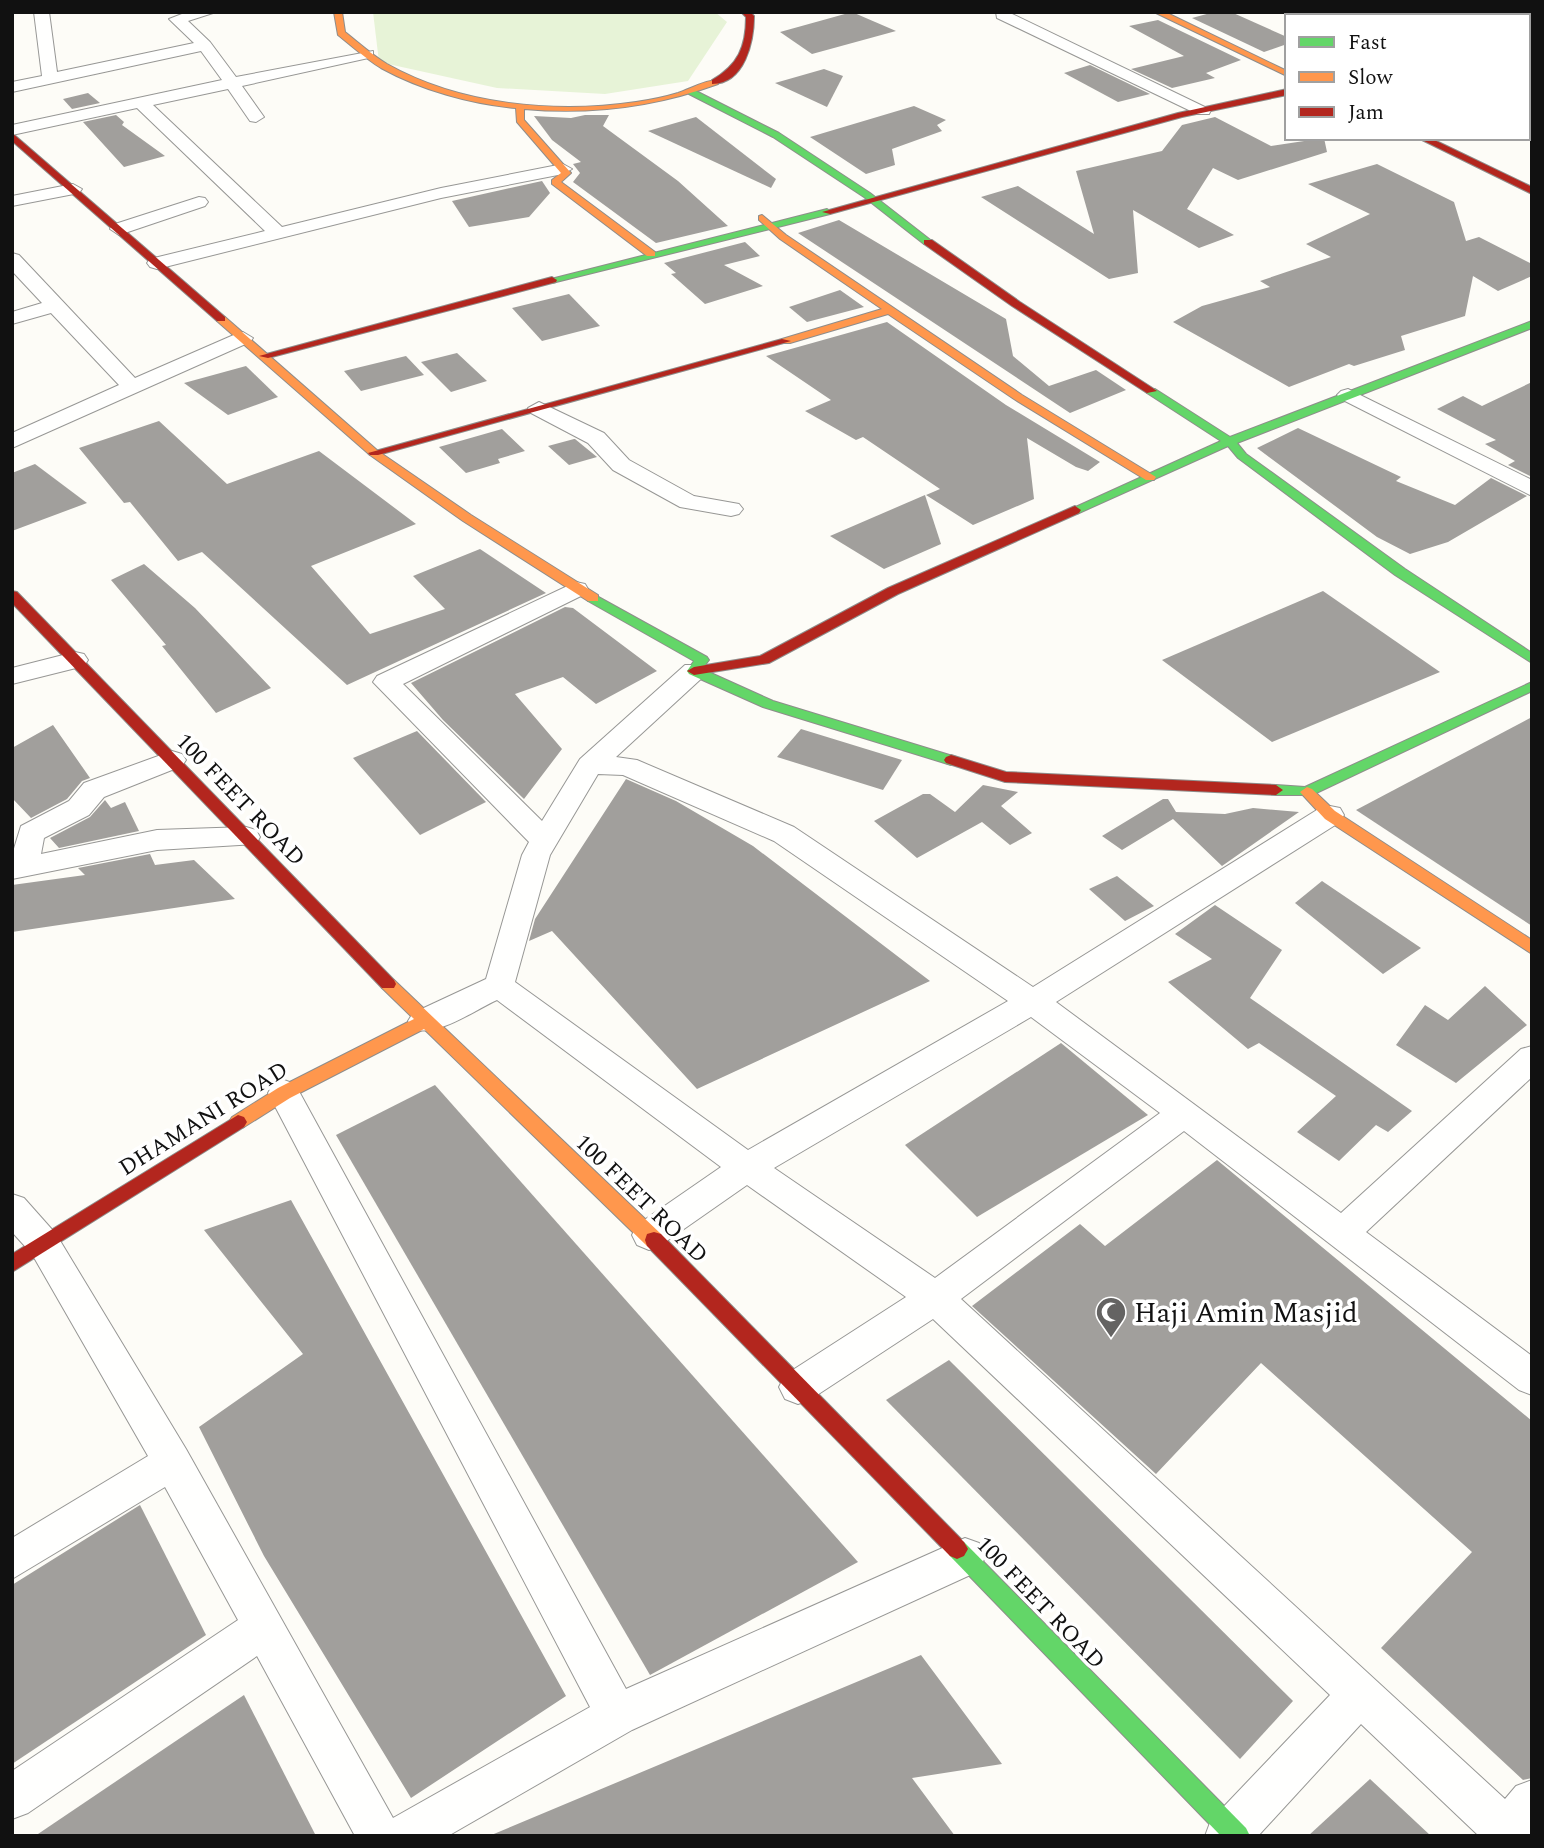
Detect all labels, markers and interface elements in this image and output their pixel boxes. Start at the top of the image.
legend [1285,14,1530,140]
text: Fast [1348,27,1387,59]
text: Slow [1348,62,1394,94]
text: Jam [1348,97,1384,129]
street label: 100 FEET ROAD [167,725,313,875]
street label: DHAMANI ROAD [112,1053,295,1186]
street label: 100 FEET ROAD [566,1126,716,1272]
place label: Haji Amin Masjid [1134,1292,1358,1335]
mosque icon: Haji Amin Masjid [1094,1295,1128,1339]
street label: 100 FEET ROAD [967,1528,1113,1678]

